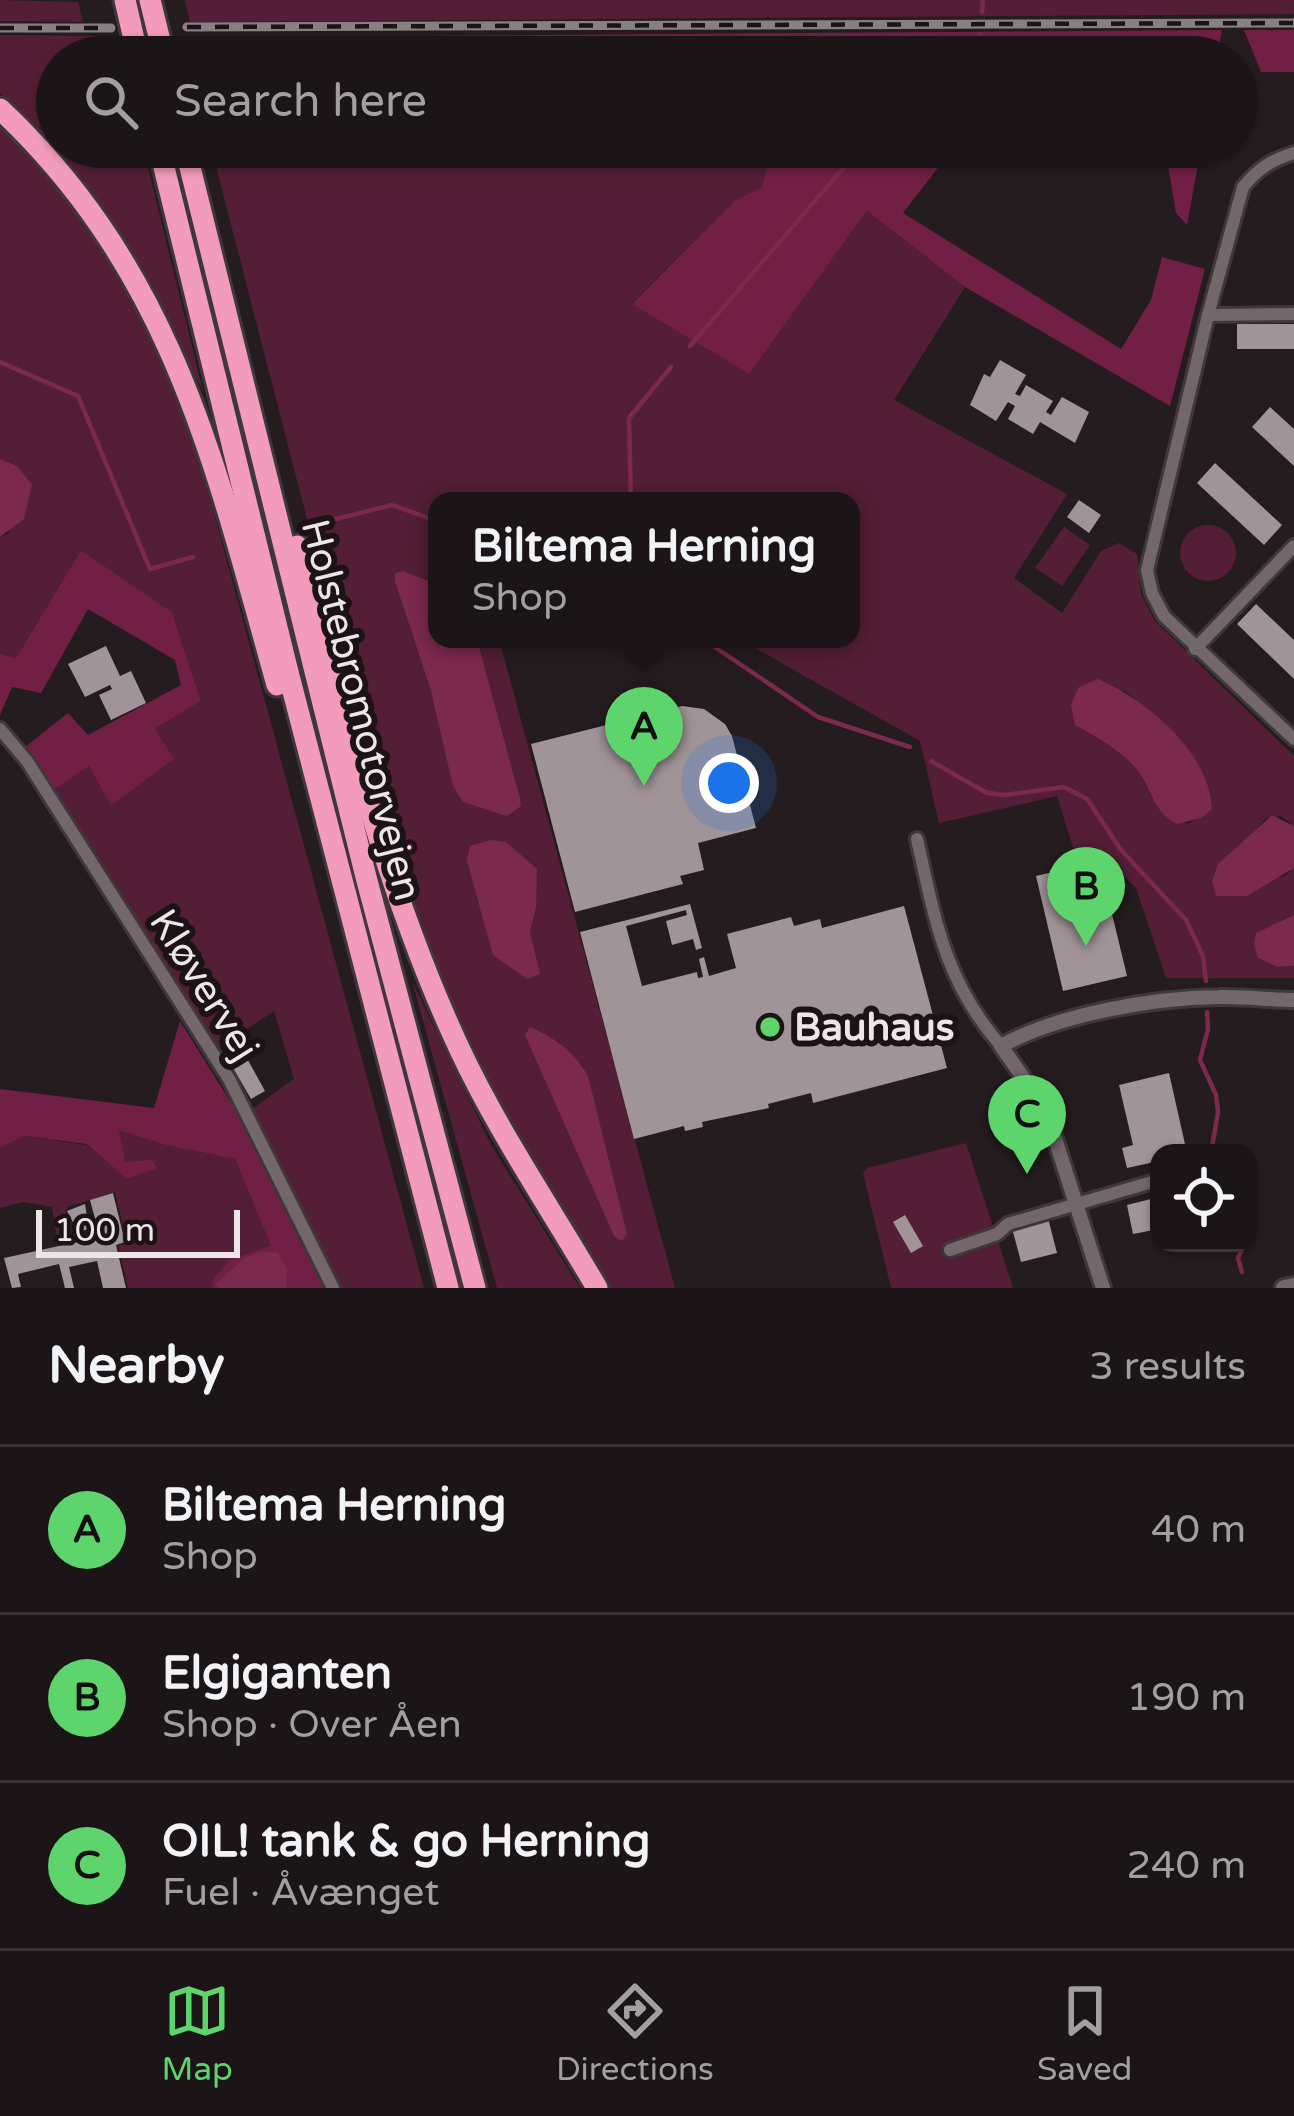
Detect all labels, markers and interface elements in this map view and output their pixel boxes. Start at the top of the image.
search box [36,36,1258,168]
icon: search [78,69,144,135]
text: Search here [174,75,427,129]
popup [428,492,860,648]
street label: Holstebromotorvejen [291,515,431,905]
text: Biltema Herning [472,520,816,574]
text: Shop [472,574,568,621]
pin: A [605,687,683,786]
your location [699,753,759,813]
pin: B [1047,847,1125,946]
street label: Kløvervej [139,901,269,1069]
place label: Bauhaus [794,1004,955,1051]
marker: Bauhaus [757,1014,783,1040]
pin: C [988,1075,1066,1174]
map controls [1150,1144,1258,1252]
button: locate [1150,1144,1258,1252]
scale bar [36,1204,240,1257]
text: 100 m [54,1211,155,1250]
text: Nearby [48,1335,225,1397]
text: 3 results [1089,1343,1246,1390]
text: Biltema Herning [162,1479,506,1533]
text: A [72,1506,102,1553]
text: 40 m [1151,1506,1246,1553]
text: Shop [162,1533,258,1580]
text: Elgiganten [162,1647,392,1701]
text: B [73,1674,101,1721]
text: 190 m [1127,1674,1246,1721]
text: Shop · Over Åen [162,1701,462,1748]
text: OIL! tank & go Herning [162,1815,650,1869]
text: C [73,1842,101,1889]
text: 240 m [1127,1842,1246,1889]
text: Fuel · Åvænget [162,1869,439,1916]
tab: Map [162,1978,233,2089]
tab: Directions [556,1978,714,2089]
tab: Saved [1037,1978,1132,2089]

